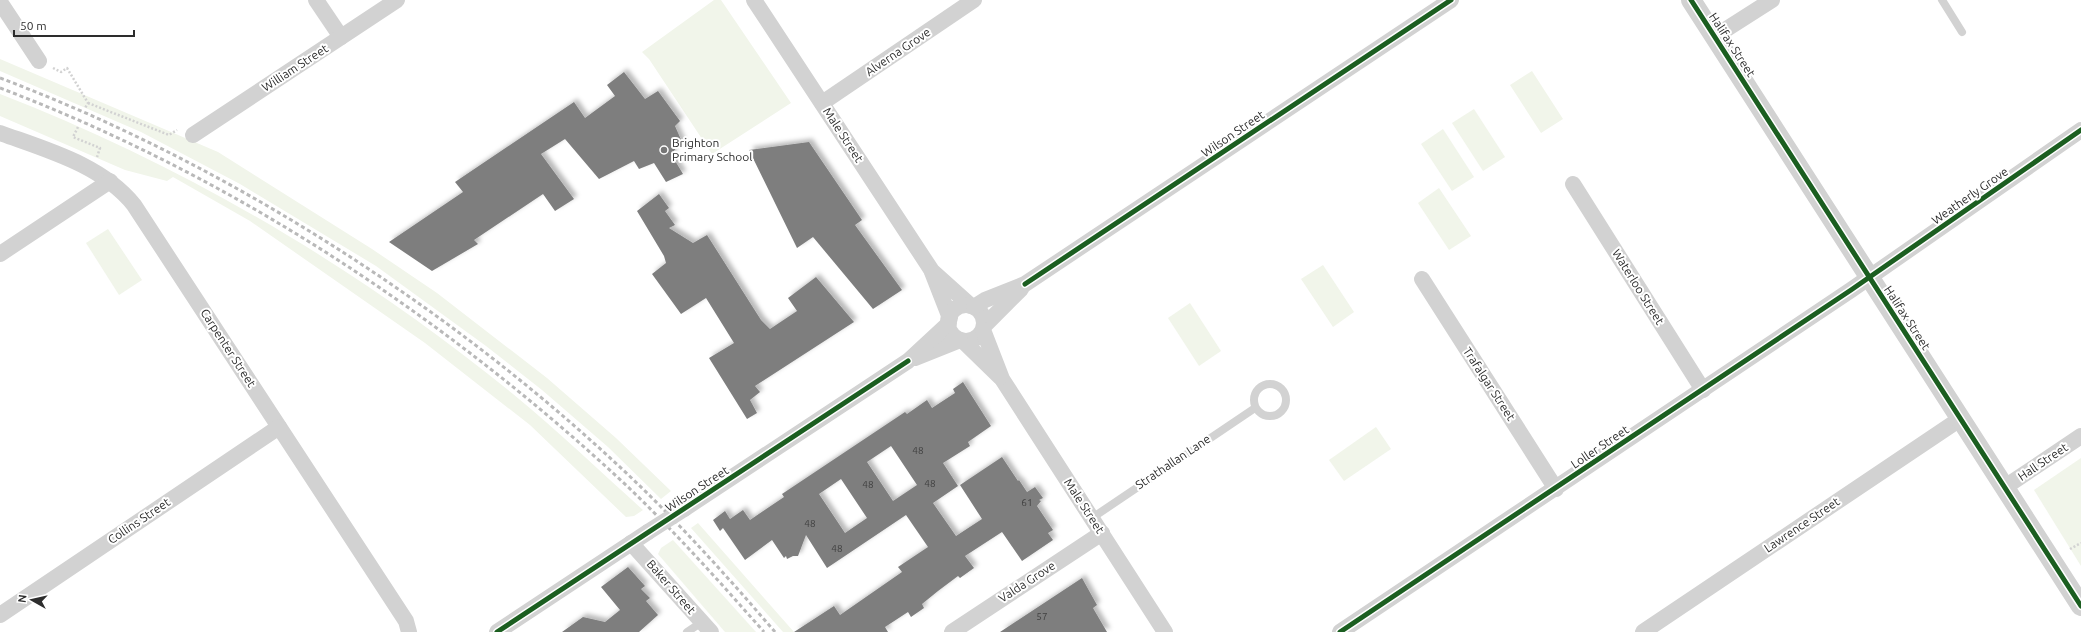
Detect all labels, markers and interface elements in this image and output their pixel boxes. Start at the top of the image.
street label: Halifax Street [1707,10,1758,79]
scale bar [14,12,134,38]
text: 50 m [20,19,47,32]
street label: Alverna Grove [863,25,933,78]
street label: William Street [259,41,330,94]
street label: Male Street [821,105,866,165]
street label: Wilson Street [1199,108,1267,159]
place label: Brighton Primary School [672,136,752,163]
marker: Brighton Primary School [659,145,669,155]
street label: Weatherly Grove [1929,164,2010,227]
street label: Waterloo Street [1610,247,1667,327]
street label: Halifax Street [1882,283,1933,352]
street label: Carpenter Street [198,306,259,390]
street label: Trafalgar Street [1461,345,1518,423]
street label: Loller Street [1568,422,1631,471]
street label: Strathallan Lane [1133,432,1213,491]
street label: Hall Street [2015,440,2070,483]
house number: 48 [912,445,924,456]
street label: Wilson Street [663,463,731,514]
street label: Male Street [1062,476,1107,536]
house number: 48 [924,478,936,489]
house number: 48 [862,479,874,490]
street label: Lawrence Street [1762,494,1842,555]
street label: Collins Street [105,495,172,546]
house number: 61 [1021,497,1033,508]
house number: 48 [804,518,816,529]
house number: 48 [831,543,843,554]
street label: Baker Street [644,557,698,616]
street label: Valda Grove [996,559,1057,605]
north arrow [12,580,52,620]
text: N [16,594,29,604]
house number: 57 [1036,611,1048,622]

